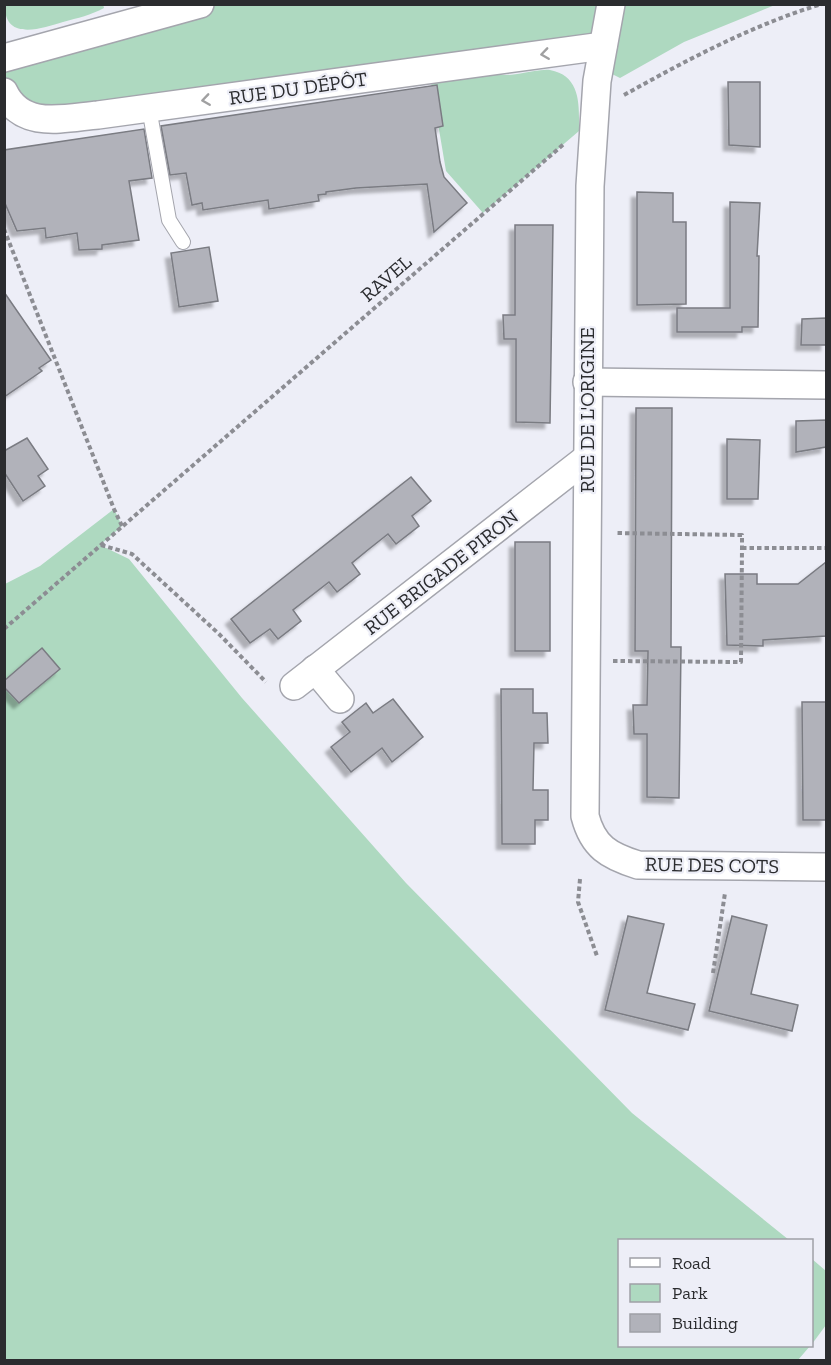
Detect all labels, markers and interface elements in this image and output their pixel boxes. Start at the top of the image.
one-way arrow [540,47,549,59]
street label: RUE DU DÉPÔT [227,66,369,110]
one-way arrow [201,94,211,106]
street label: RAVEL [356,249,416,307]
street label: RUE DE L'ORIGINE [575,327,599,493]
street label: RUE BRIGADE PIRON [359,504,523,640]
street label: RUE DES COTS [645,852,779,878]
legend [618,1239,813,1347]
text: Road [672,1252,711,1274]
text: Park [672,1282,708,1304]
text: Building [672,1312,738,1334]

